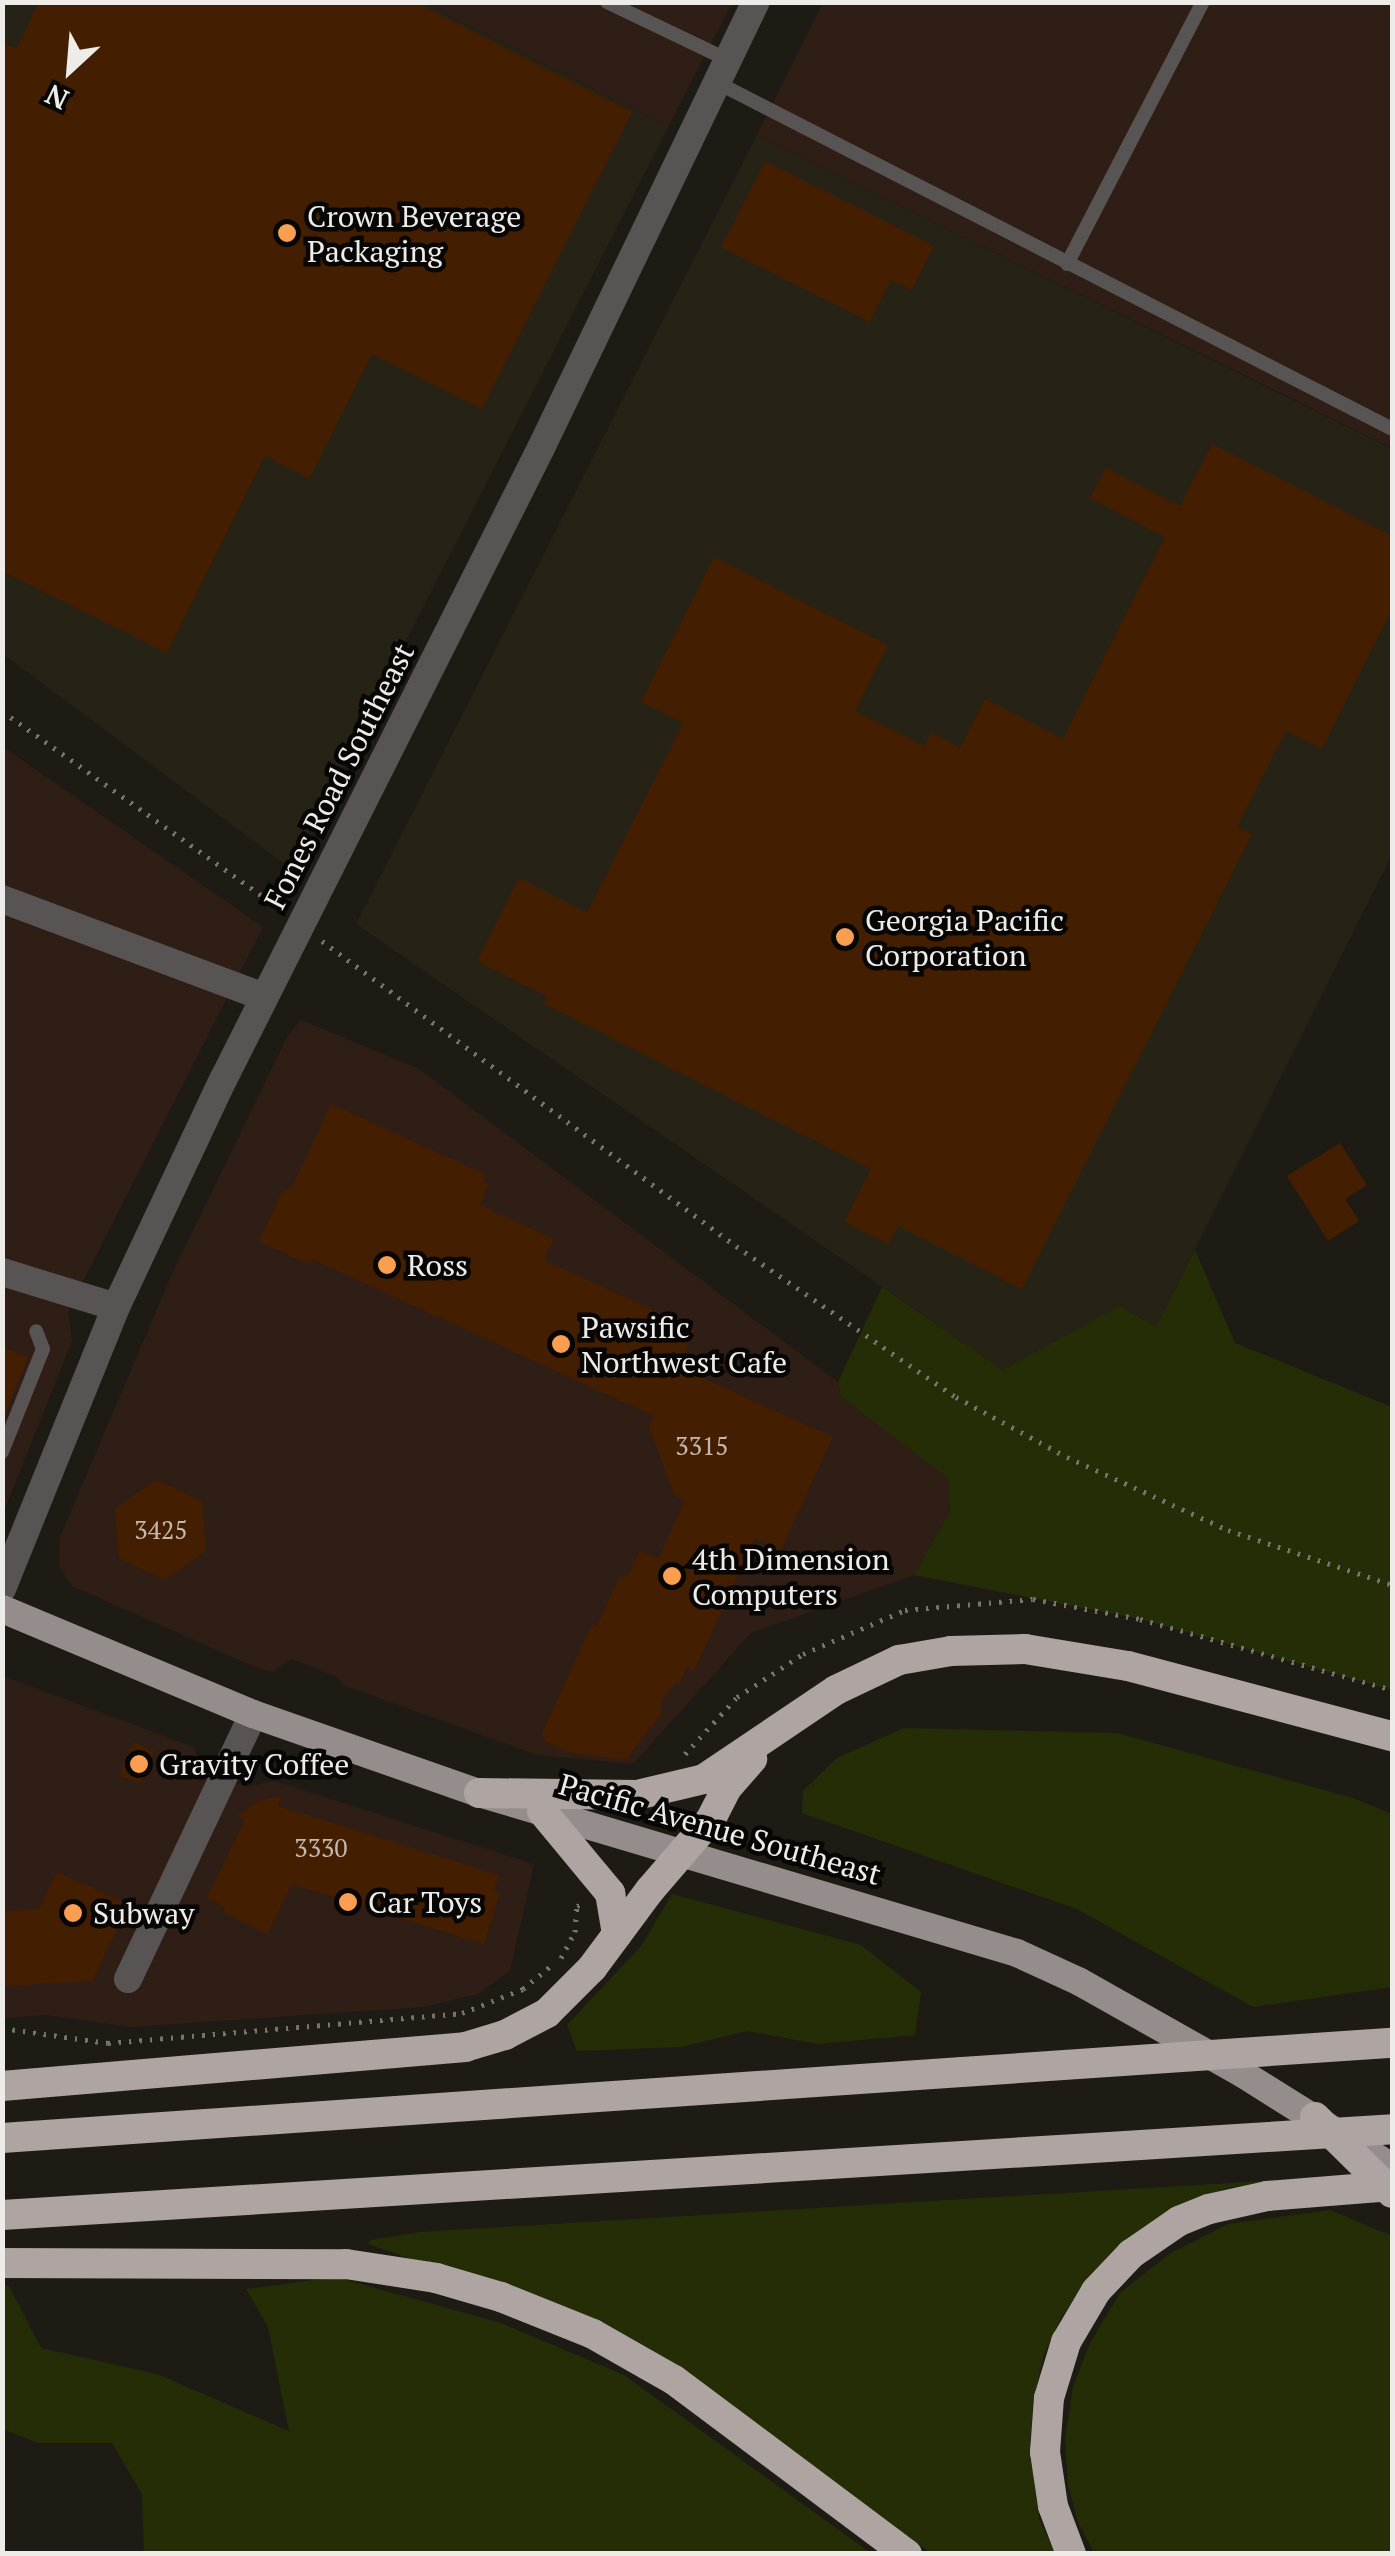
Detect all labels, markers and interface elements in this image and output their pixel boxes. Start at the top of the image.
north arrow [20,20,120,120]
text: N [39,76,74,119]
place label: Crown Beverage Packaging [307,198,521,268]
marker: Crown Beverage Packaging [276,222,298,244]
street label: Fones Road Southeast [256,637,422,915]
place label: Georgia Pacific Corporation [865,902,1064,972]
marker: Georgia Pacific Corporation [834,926,856,948]
place label: Ross [407,1247,468,1283]
marker: Ross [376,1254,398,1276]
place label: Pawsific Northwest Cafe [581,1309,787,1380]
marker: Pawsific Northwest Cafe [550,1333,572,1355]
house number: 3315 [675,1431,729,1461]
house number: 3425 [134,1515,188,1545]
place label: 4th Dimension Computers [692,1541,890,1612]
marker: 4th Dimension Computers [661,1565,683,1587]
place label: Gravity Coffee [159,1746,349,1782]
marker: Gravity Coffee [128,1753,150,1775]
street label: Pacific Avenue Southeast [555,1766,885,1892]
house number: 3330 [294,1833,348,1863]
place label: Car Toys [368,1884,482,1920]
marker: Car Toys [337,1891,359,1913]
place label: Subway [93,1895,194,1931]
marker: Subway [62,1902,84,1924]

